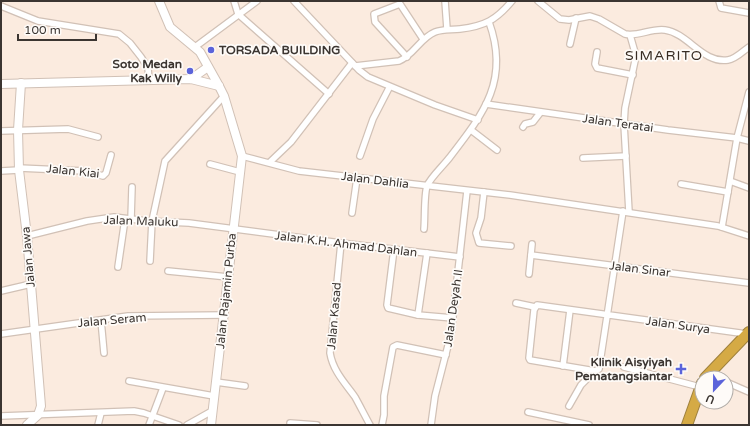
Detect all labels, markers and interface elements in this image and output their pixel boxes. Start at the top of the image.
scale bar [18,16,96,42]
text: 100 m [24,23,61,37]
place label: TORSADA BUILDING [218,43,340,57]
marker: TORSADA BUILDING [206,45,216,55]
district label: SIMARITO [625,47,703,64]
place label: Soto Medan Kak Willy [113,57,183,86]
marker: Soto Medan Kak Willy [185,66,195,76]
street label: Jalan Teratai [582,111,654,135]
street label: Jalan Kiai [46,161,100,181]
street label: Jalan Dahlia [340,169,410,191]
street label: Jalan Maluku [103,213,179,229]
street label: Jalan Jawa [18,226,38,288]
street label: Jalan K.H. Ahmad Dahlan [274,228,418,260]
street label: Jalan Rajamin Purba [213,232,239,350]
street label: Jalan Sinar [609,258,672,280]
street label: Jalan Deyah II [441,268,465,348]
street label: Jalan Kasad [324,282,344,350]
street label: Jalan Seram [77,310,147,330]
street label: Jalan Surya [645,314,711,336]
place label: Klinik Aisyiyah Pematangsiantar [575,355,672,384]
marker: Klinik Aisyiyah Pematangsiantar [675,363,687,375]
north arrow [694,370,734,410]
text: U [704,391,717,406]

